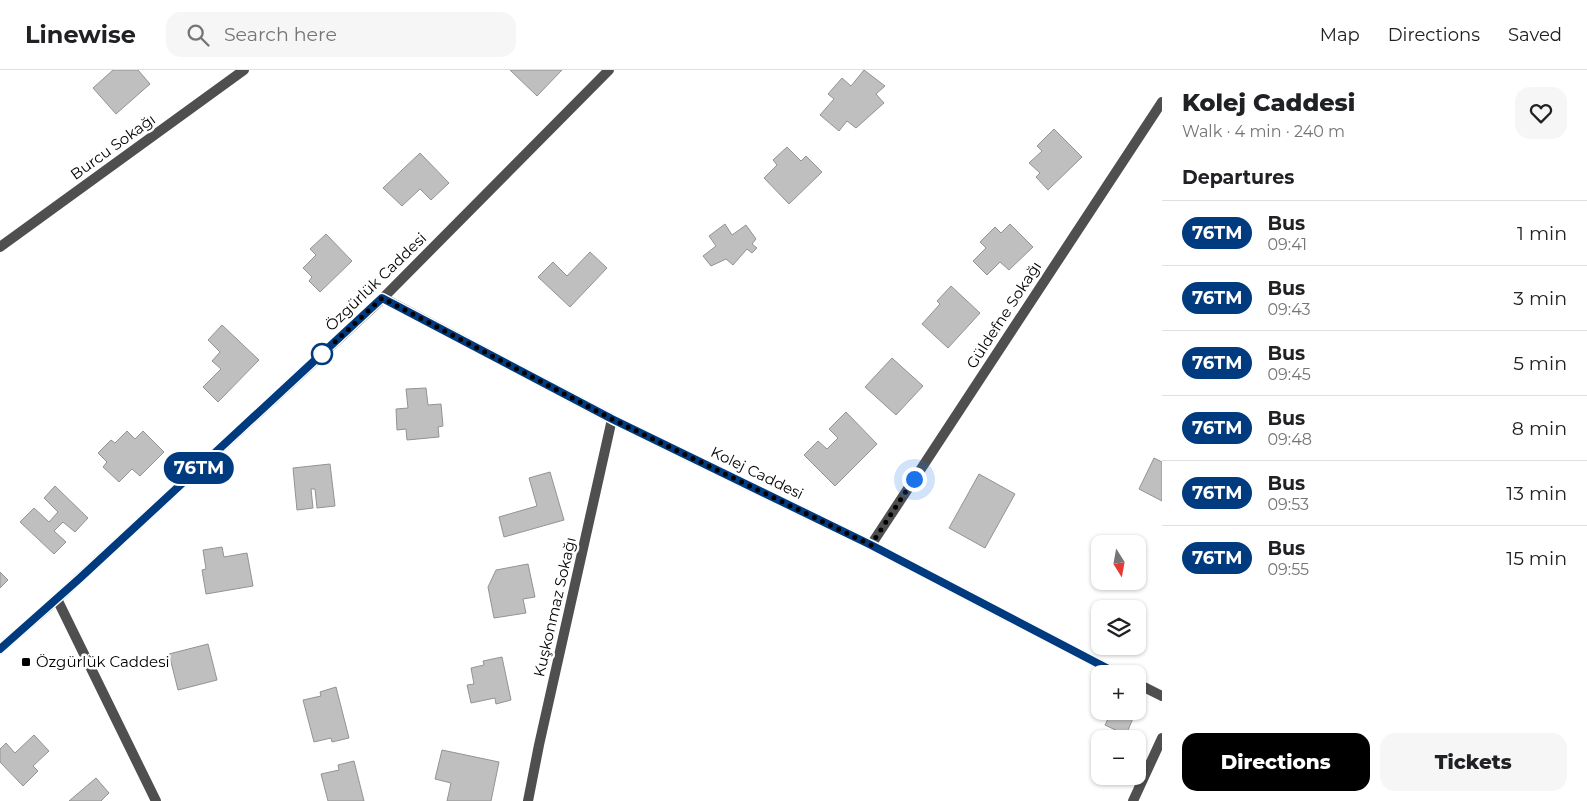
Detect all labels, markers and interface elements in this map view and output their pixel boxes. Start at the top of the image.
search box [166,12,516,57]
text: Linewise [25,20,136,49]
icon: search [184,21,212,49]
text: Search here [224,23,337,46]
text: Map [1320,24,1360,46]
text: Directions [1388,24,1480,46]
text: Saved [1508,24,1562,46]
button: heart [1515,87,1567,139]
text: Kolej Caddesi [1182,88,1355,117]
street label: Burcu Sokağı [67,109,159,184]
text: Walk · 4 min · 240 m [1182,122,1345,141]
text: Departures [1182,166,1294,189]
text: Bus [1267,212,1305,235]
text: 76TM [1192,222,1242,244]
text: 1 min [1517,222,1567,245]
street label: Özgürlük Caddesi [321,228,430,335]
text: 09:41 [1267,235,1307,254]
street label: Güldefne Sokağı [962,258,1045,372]
text: Bus [1267,277,1305,300]
text: 76TM [1192,287,1242,309]
text: 3 min [1513,287,1567,310]
text: 09:43 [1267,300,1311,319]
text: Bus [1267,342,1305,365]
unlabelled marker [311,343,333,365]
text: 76TM [1192,352,1242,374]
text: 5 min [1513,352,1567,375]
text: 09:45 [1267,365,1311,384]
text: Bus [1267,407,1305,430]
text: 76TM [1192,417,1242,439]
text: 8 min [1512,417,1567,440]
text: 09:48 [1267,430,1312,449]
street label: Kolej Caddesi [708,442,807,503]
line badge: 76TM [164,452,234,484]
text: 76TM [174,457,224,479]
your location [902,467,927,492]
text: Bus [1267,472,1305,495]
text: 76TM [1192,482,1242,504]
text: 13 min [1506,482,1567,505]
text: 09:53 [1267,495,1309,514]
street label: Kuşkonmaz Sokağı [529,535,580,679]
north arrow [1091,535,1146,590]
map controls [1091,535,1146,785]
text: Bus [1267,537,1305,560]
text: 76TM [1192,547,1242,569]
text: 15 min [1506,547,1567,570]
text: 09:55 [1267,560,1309,579]
button: layers [1091,600,1146,655]
place label: Özgürlük Caddesi [36,652,170,671]
marker: Özgürlük Caddesi [20,656,32,668]
button: + [1091,665,1146,720]
button: − [1091,730,1146,785]
button: Directions [1182,733,1370,791]
button: Tickets [1380,733,1567,791]

